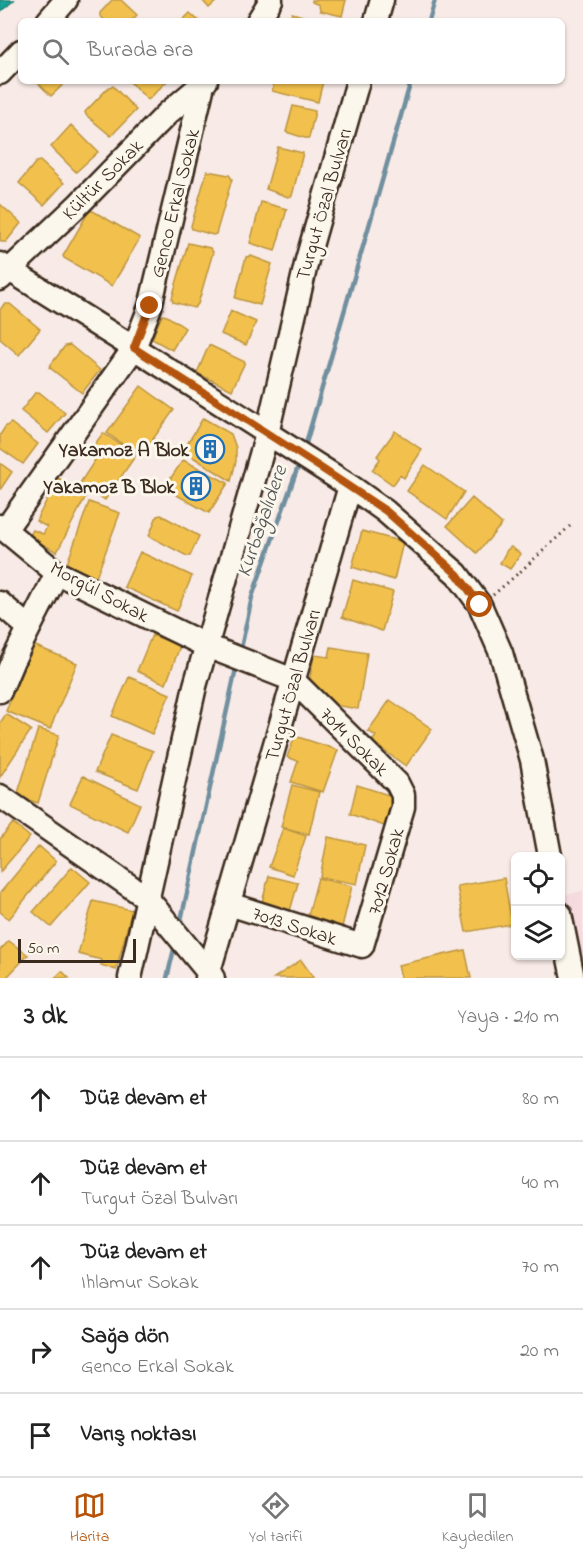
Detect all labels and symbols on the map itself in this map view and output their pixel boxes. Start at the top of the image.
street label: Turgut Özal Bulvarı [290,125,362,284]
street label: Genco Erkal Sokak [144,126,209,281]
street label: Kültür Sokak [56,133,151,228]
route end [136,292,162,318]
building icon: Yakamoz A Blok [194,433,226,465]
place label: Yakamoz A Blok [58,437,190,466]
water label: Kurbağalıdere [230,460,297,582]
building icon: Yakamoz B Blok [180,470,212,502]
place label: Yakamoz B Blok [43,474,176,503]
street label: Morgül Sokak [44,555,154,632]
route start [466,591,492,617]
street label: Turgut Özal Bulvarı [259,606,331,765]
street label: 7014 Sokak [312,702,395,784]
street label: 7012 Sokak [361,825,414,919]
street label: 7013 Sokak [248,900,341,955]
scale bar [18,936,136,964]

